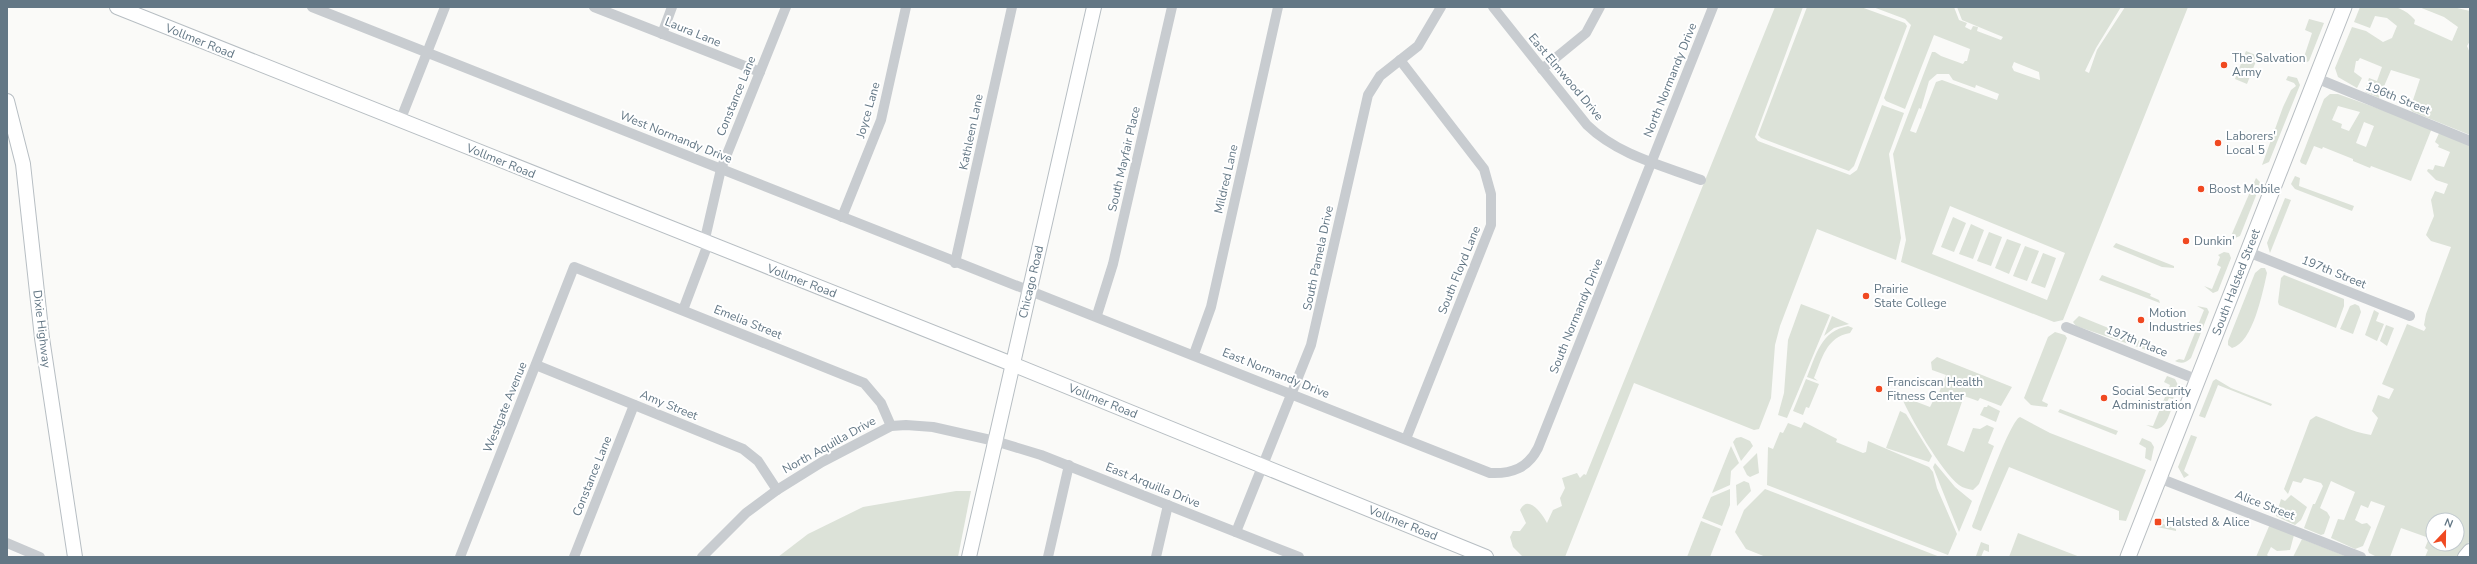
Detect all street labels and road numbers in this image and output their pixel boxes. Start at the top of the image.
street label: Laura Lane [662,13,724,51]
street label: Vollmer Road [162,19,237,62]
street label: North Normandy Drive [1640,20,1700,140]
street label: East Elmwood Drive [1525,30,1607,124]
street label: Constance Lane [713,53,759,139]
street label: 196th Street [2363,78,2433,119]
street label: Joyce Lane [852,80,884,141]
street label: Kathleen Lane [955,93,987,171]
street label: South Mayfair Place [1104,105,1144,213]
street label: West Normandy Drive [617,107,735,167]
street label: Vollmer Road [463,139,538,182]
street label: Mildred Lane [1210,143,1242,215]
street label: South Pamela Drive [1299,204,1337,312]
street label: South Floyd Lane [1434,224,1484,316]
street label: South Halsted Street [2208,226,2264,338]
street label: Chicago Road [1015,244,1047,320]
street label: 197th Street [2299,252,2369,293]
street label: South Normandy Drive [1546,256,1606,376]
street label: Vollmer Road [764,260,839,302]
street label: Dixie Highway [29,289,55,370]
street label: Emelia Street [712,301,785,343]
street label: 197th Place [2104,321,2170,361]
street label: East Normandy Drive [1220,344,1332,402]
street label: Westgate Avenue [479,359,531,455]
street label: Vollmer Road [1065,379,1140,422]
street label: Amy Street [638,386,701,424]
street label: North Aquilla Drive [779,413,879,477]
street label: Constance Lane [569,433,615,519]
street label: East Arquilla Drive [1103,459,1203,511]
street label: Alice Street [2233,486,2298,524]
street label: Vollmer Road [1365,501,1440,544]

